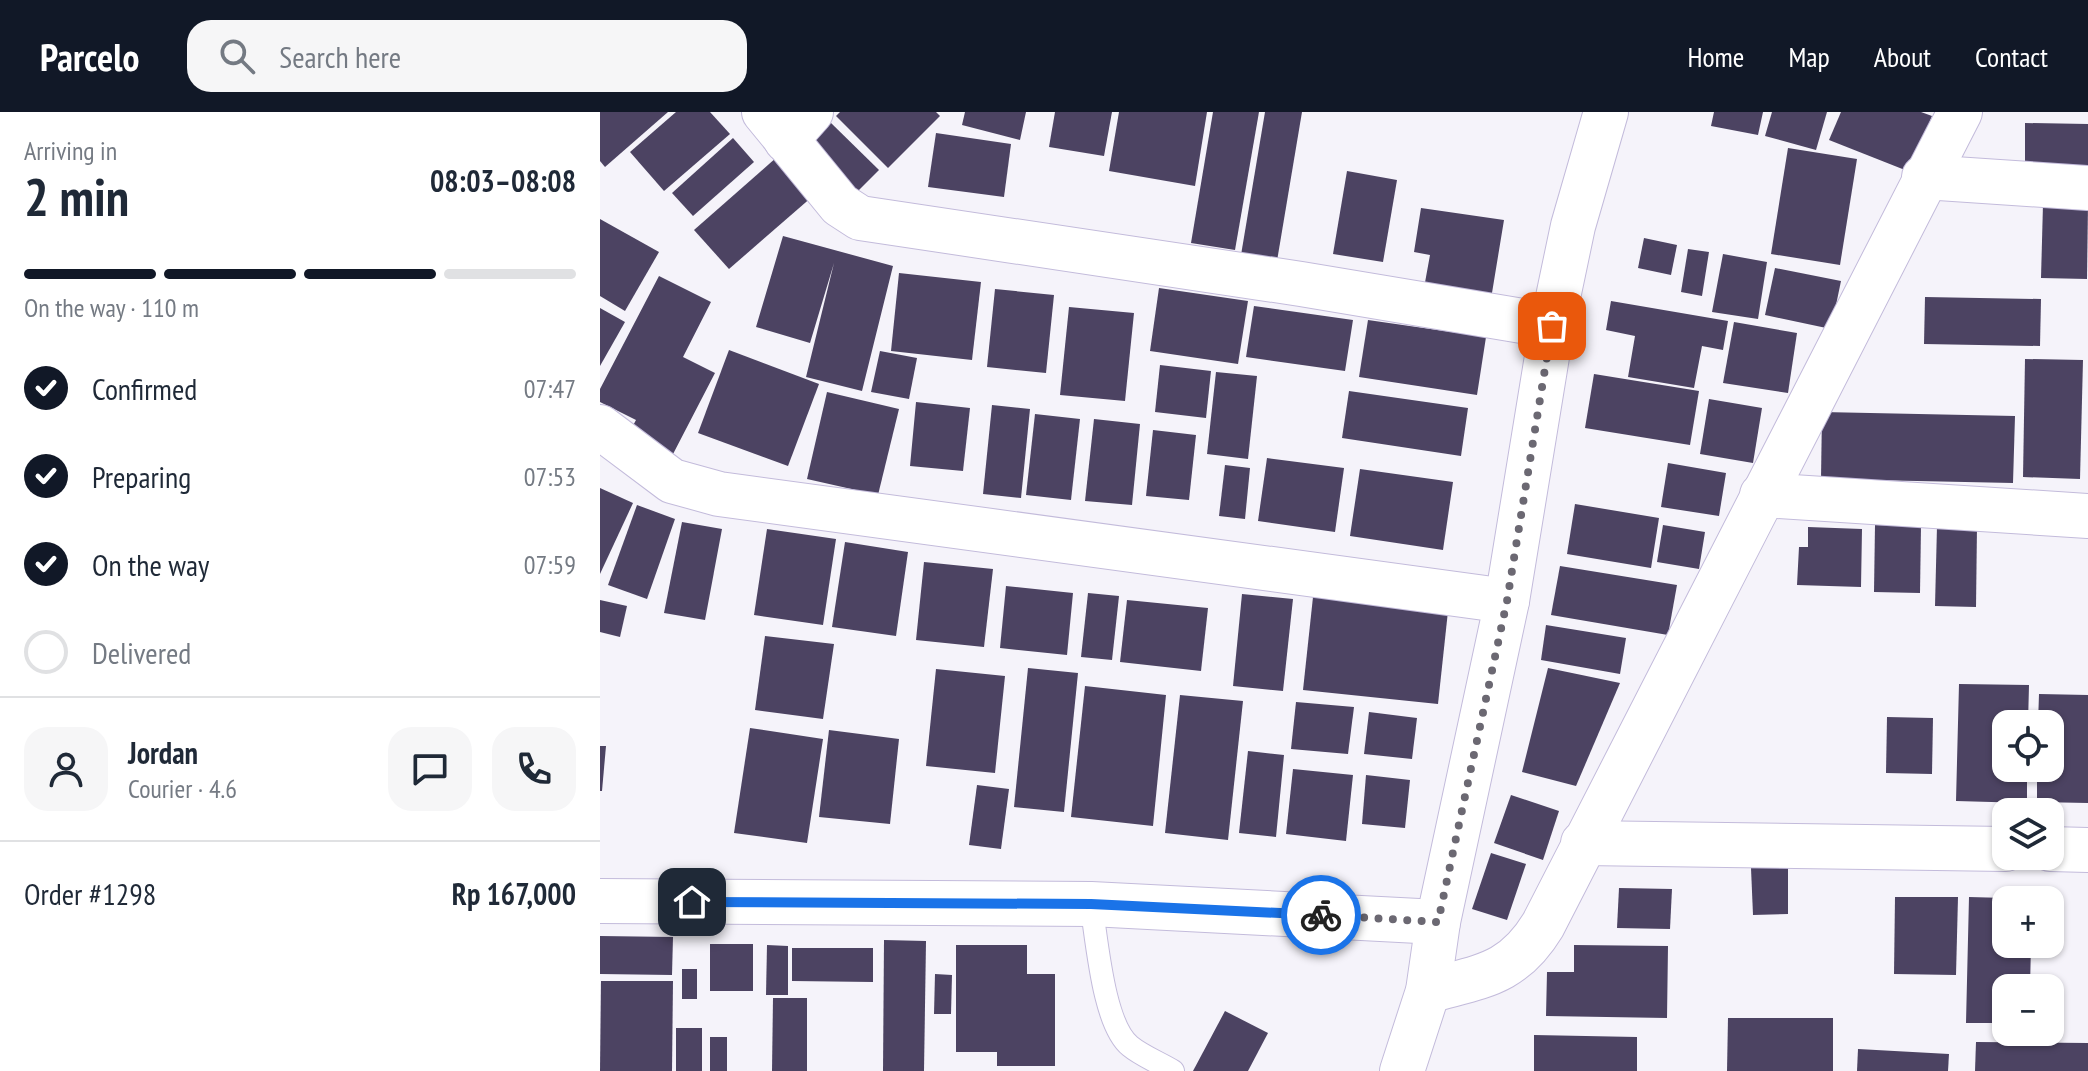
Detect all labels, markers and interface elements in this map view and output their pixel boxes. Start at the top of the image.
search box [187,20,747,92]
text: Parcelo [40,32,139,81]
icon: search [215,34,259,78]
text: Search here [279,37,401,76]
text: Home [1688,38,1744,75]
text: Map [1788,38,1830,75]
text: About [1874,38,1931,75]
text: Contact [1975,38,2048,75]
text: Arriving in [24,134,117,167]
text: 08:03–08:08 [430,161,576,200]
text: 2 min [24,163,129,230]
text: On the way · 110 m [24,291,199,324]
pin [1518,292,1586,360]
icon: bag [1530,304,1574,348]
icon: check [24,366,68,410]
text: Confirmed [92,369,197,408]
text: 07:47 [524,372,576,405]
icon: check [24,454,68,498]
text: Preparing [92,457,191,496]
text: 07:53 [524,460,576,493]
icon: check [24,542,68,586]
text: On the way [92,545,209,584]
text: 07:59 [524,548,576,581]
text: Delivered [92,633,191,672]
map controls [1992,710,2064,1046]
button: locate [1992,710,2064,782]
button: person [24,727,108,811]
button: chat [388,727,472,811]
button: phone [492,727,576,811]
text: Jordan [128,733,198,772]
text: Courier · 4.6 [128,772,237,805]
button: layers [1992,798,2064,870]
pin [658,868,726,936]
text: Order #1298 [24,874,156,913]
text: Rp 167,000 [452,874,576,913]
courier [1281,875,1361,955]
icon: home [670,880,714,924]
button: + [1992,886,2064,958]
icon: bike [1299,893,1343,937]
button: − [1992,974,2064,1046]

